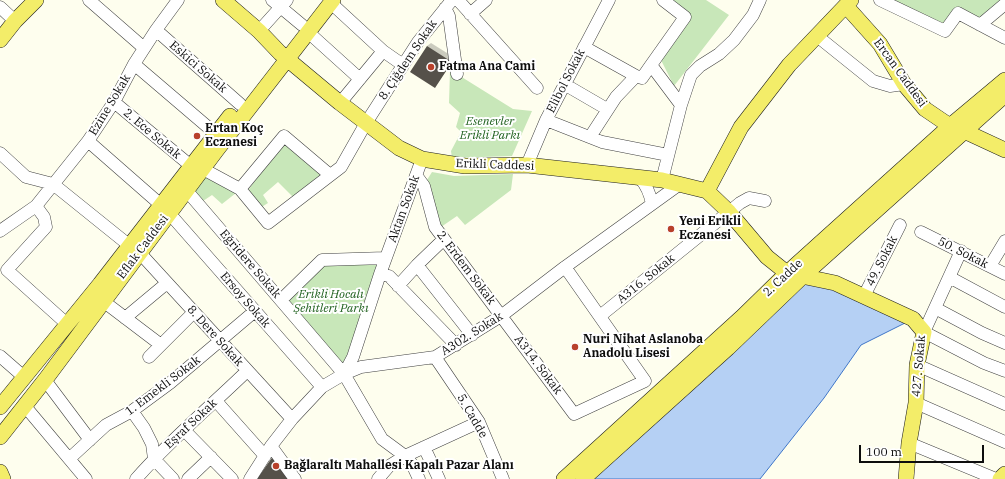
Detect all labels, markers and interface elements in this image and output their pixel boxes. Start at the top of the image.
street label: 8. Çiğdem Sokak [376,17,440,103]
street label: Ercan Caddesi [870,36,930,110]
street label: Eskici Sokak [166,38,230,96]
street label: Elibol Sokak [544,47,588,115]
place label: Fatma Ana Cami [439,60,535,74]
marker: Fatma Ana Cami [426,62,436,72]
street label: Ezine Sokak [86,72,134,138]
street label: 2. Ece Sokak [120,106,184,162]
park label: Esenevler Erikli Parkı [460,115,520,143]
place label: Ertan Koç Eczanesi [205,122,263,150]
marker: Ertan Koç Eczanesi [192,131,202,141]
street label: Erikli Caddesi [455,156,535,174]
street label: Aktan Sokak [385,173,423,245]
street label: Eflak Caddesi [114,212,172,282]
place label: Yeni Erikli Eczanesi [679,215,741,243]
marker: Yeni Erikli Eczanesi [666,224,676,234]
street label: Eğridere Sokak [216,227,284,301]
street label: 2. Erdem Sokak [434,228,498,308]
street label: 49. Sokak [863,233,901,289]
street label: 50. Sokak [935,234,991,272]
street label: A316. Sokak [614,251,678,307]
street label: 2. Cadde [760,256,806,300]
street label: Ersoy Sokak [217,269,273,331]
park label: Erikli Hocalı Şehitleri Parkı [293,288,369,316]
street label: 8. Dere Sokak [184,303,246,369]
street label: A302. Sokak [438,309,506,359]
street label: A314. Sokak [511,333,565,397]
place label: Nuri Nihat Aslanoba Anadolu Lisesi [583,333,703,361]
street label: 427. Sokak [909,334,929,398]
marker: Nuri Nihat Aslanoba Anadolu Lisesi [570,342,580,352]
street label: 1. Emekli Sokak [123,353,203,419]
street label: 5. Cadde [454,391,490,441]
street label: Eşraf Sokak [162,396,220,452]
scale bar [861,437,986,463]
text: 100 m [866,444,902,459]
place label: Bağlaraltı Mahallesi Kapalı Pazar Alanı [284,459,514,473]
marker: Bağlaraltı Mahallesi Kapalı Pazar Alanı [271,461,281,471]

